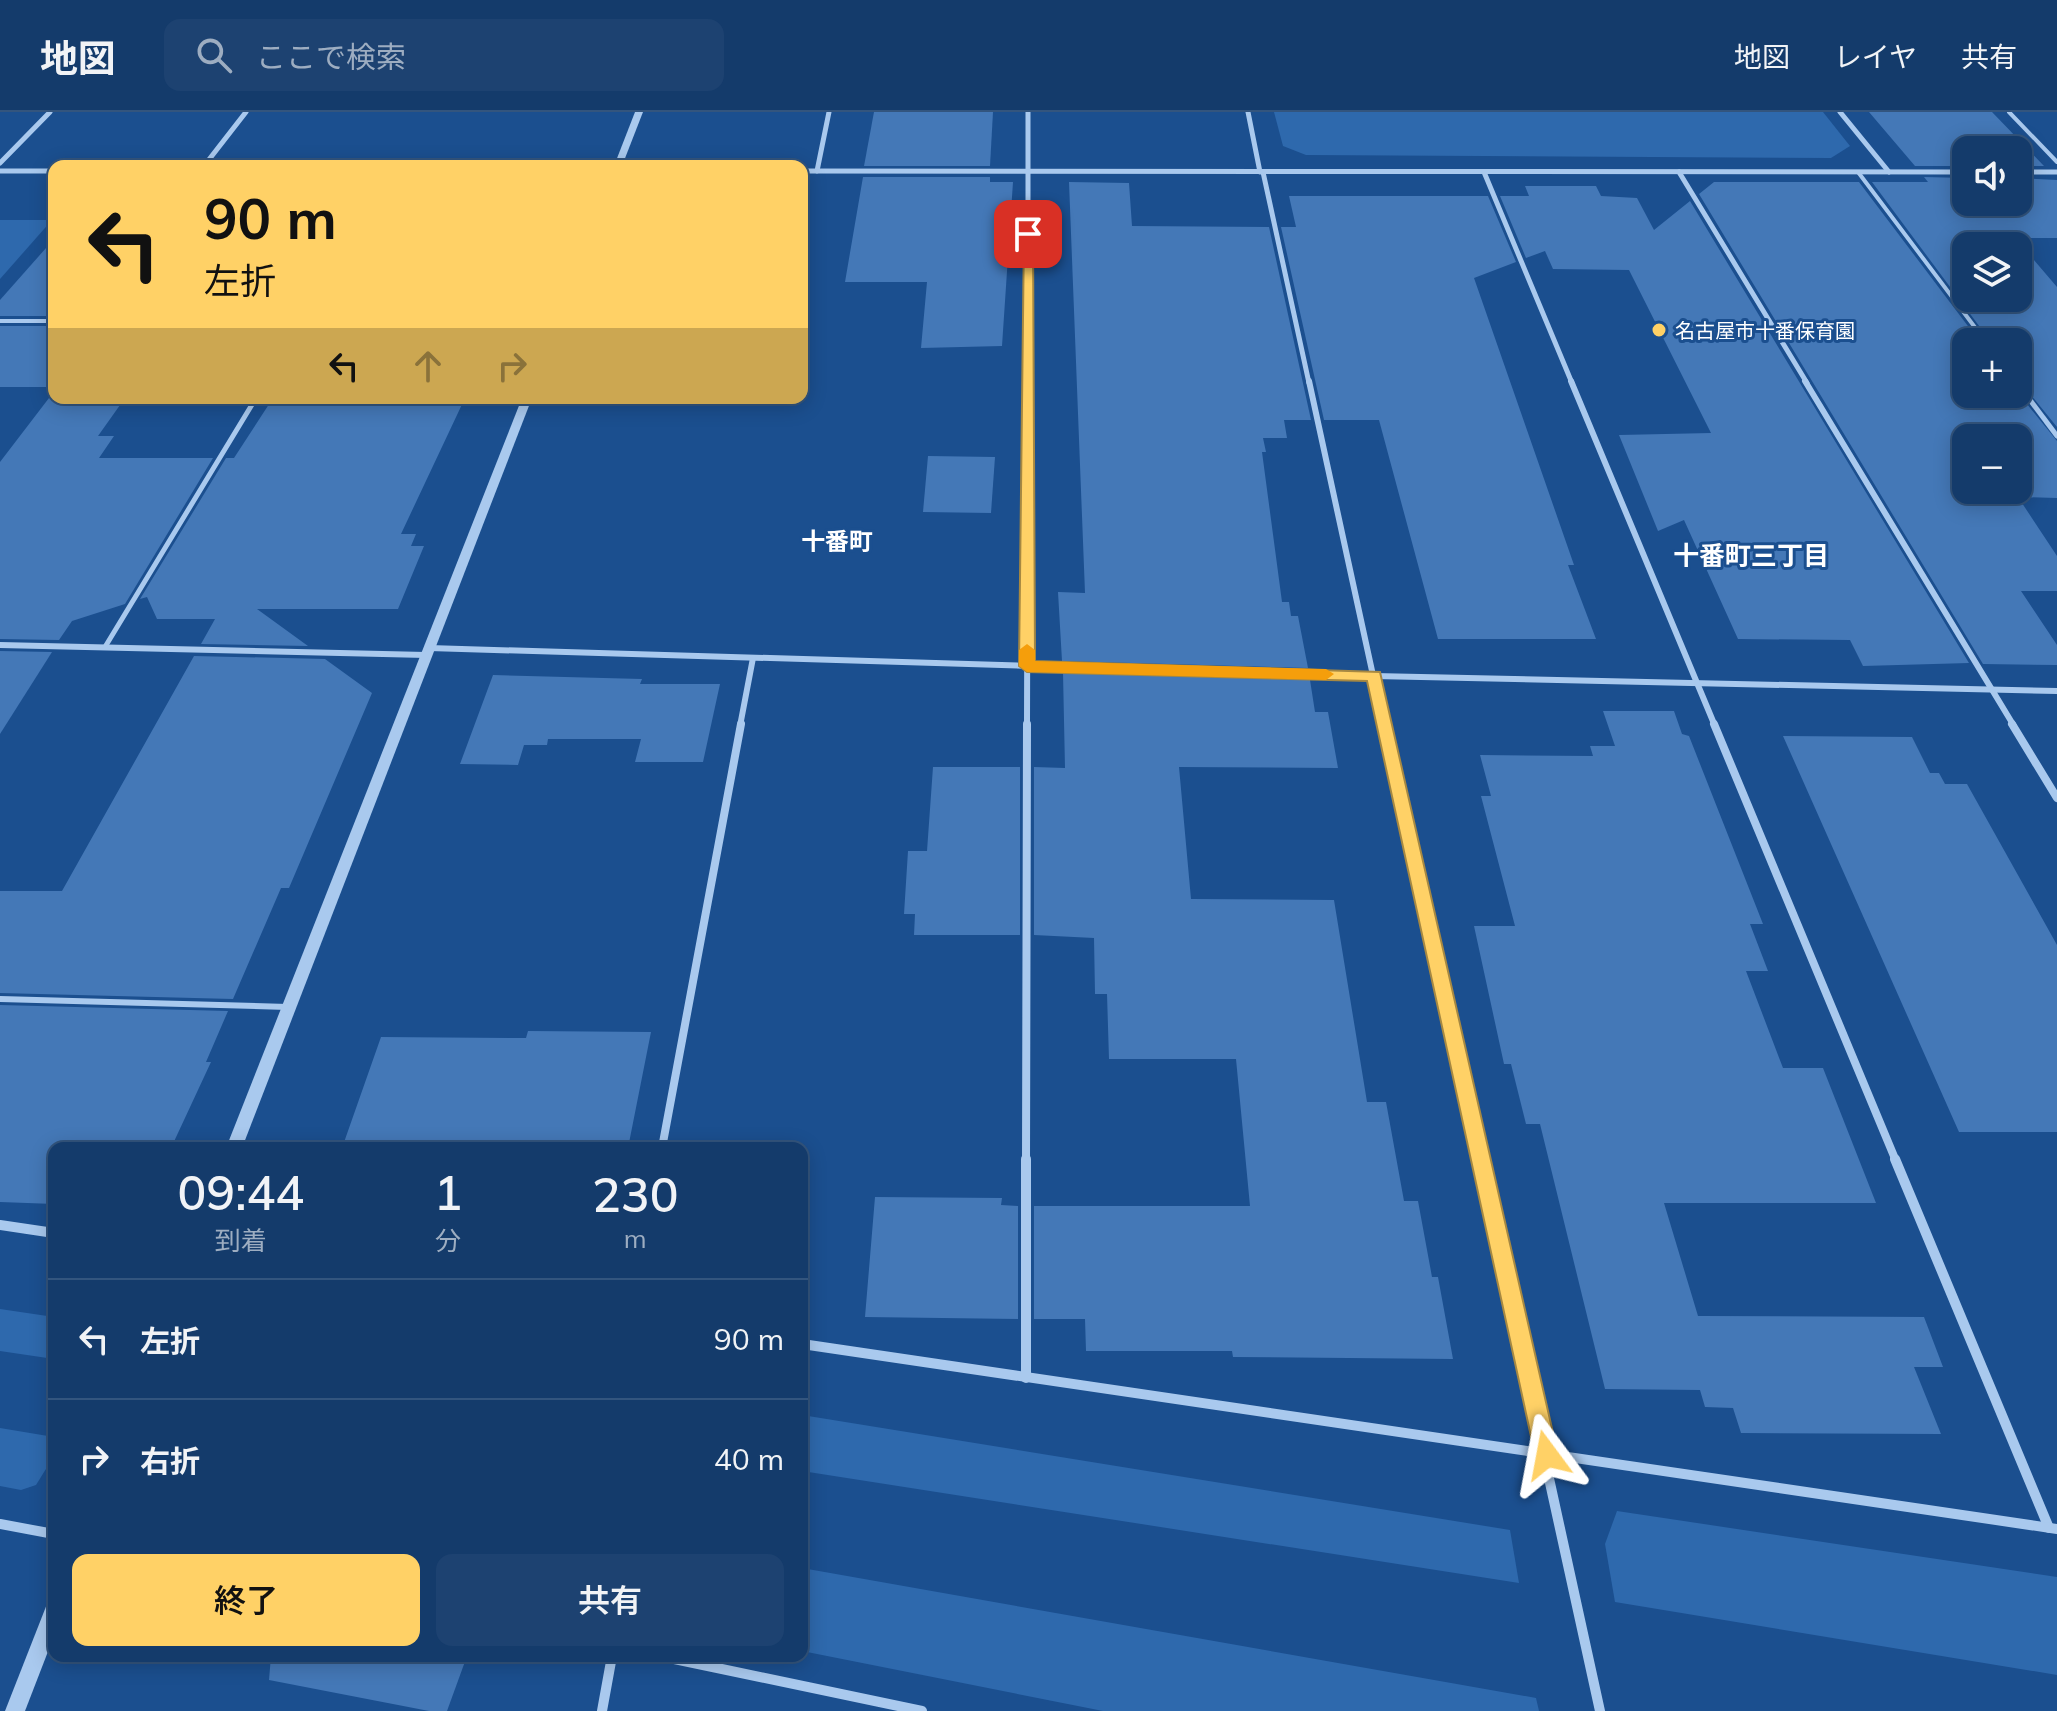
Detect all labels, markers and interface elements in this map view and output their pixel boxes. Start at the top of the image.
search box [164,19,724,91]
icon: search [192,33,236,77]
text: 地図 [40,34,116,82]
text: ここで検索 [256,38,406,76]
text: 地図 [1734,39,1790,74]
text: レイヤ [1834,39,1917,74]
text: 共有 [1961,39,2017,74]
map controls [1952,136,2032,504]
button: sound [1952,136,2032,216]
text: 90 m [204,183,337,253]
icon: left [72,192,176,296]
pin [994,200,1062,268]
icon: arrive [1006,212,1050,256]
button: layers [1952,232,2032,312]
text: 左折 [204,258,276,303]
place label: 名古屋市十番保育園 [1675,318,1855,343]
marker: 名古屋市十番保育園 [1650,321,1668,339]
button: + [1952,328,2032,408]
icon: left [322,344,366,388]
icon: ahead [406,344,450,388]
icon: right [490,344,534,388]
button: − [1952,424,2032,504]
district label: 十番町 [801,526,873,556]
district label: 十番町三丁目 [1673,539,1829,572]
text: 09:44 [178,1162,304,1222]
text: 1 [434,1162,462,1222]
text: 230 [592,1164,678,1224]
text: m [624,1222,647,1255]
text: 到着 [215,1224,267,1257]
text: 分 [435,1224,461,1257]
icon: left [72,1317,116,1361]
text: 90 m [714,1320,784,1358]
text: 左折 [140,1322,200,1360]
position arrow [1505,1413,1589,1497]
icon: right [72,1437,116,1481]
text: 40 m [714,1440,784,1478]
text: 右折 [140,1442,200,1480]
button: 終了 [72,1554,420,1646]
button: 共有 [436,1554,784,1646]

